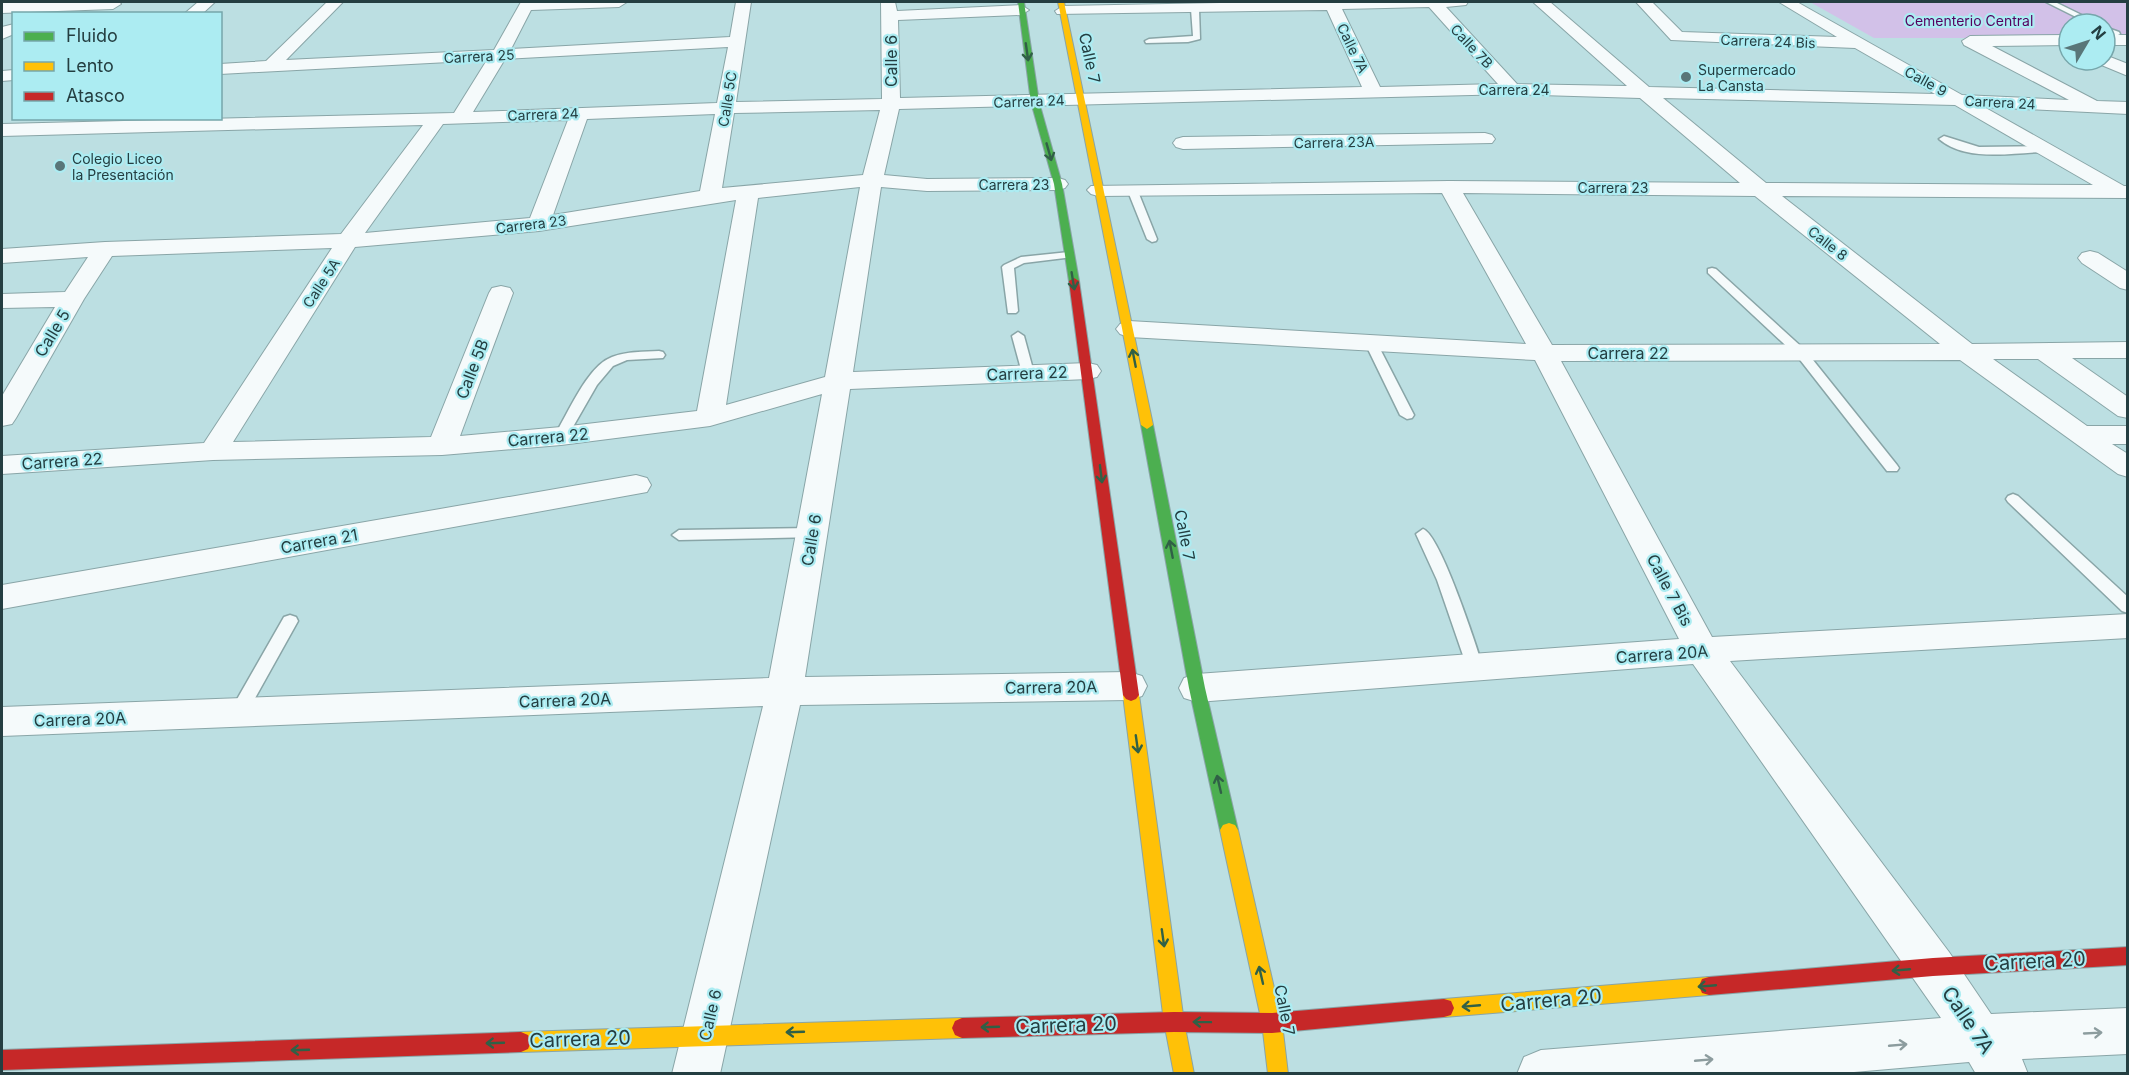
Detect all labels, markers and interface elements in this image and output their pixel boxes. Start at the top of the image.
legend [12,12,222,120]
park label: Cementerio Central [1905,12,2033,29]
north arrow [2057,12,2117,72]
street label: Calle 7A [1334,20,1372,76]
street label: Calle 7B [1447,20,1497,72]
text: N [2087,22,2110,44]
text: Fluido [66,25,118,46]
street label: Calle 7 [1075,31,1105,85]
street label: Carrera 24 Bis [1720,31,1816,51]
street label: Calle 6 [881,35,901,87]
one-way arrow [1022,41,1033,61]
street label: Carrera 25 [443,46,515,66]
text: Lento [66,55,114,76]
place label: Supermercado La Cansta [1698,61,1796,94]
street label: Calle 9 [1902,62,1950,100]
street label: Calle 5C [714,70,740,128]
marker: Supermercado La Cansta [1679,70,1693,84]
street label: Carrera 24 [1478,81,1550,98]
text: Atasco [66,85,125,106]
street label: Carrera 24 [993,91,1065,111]
street label: Carrera 24 [1964,92,2036,112]
street label: Carrera 24 [507,104,579,124]
street label: Carrera 23A [1294,133,1375,151]
one-way arrow [1044,142,1055,161]
place label: Colegio Liceo la Presentación [72,150,174,183]
marker: Colegio Liceo la Presentación [53,159,67,173]
street label: Carrera 23 [978,176,1050,193]
street label: Carrera 23 [1577,179,1649,196]
street label: Carrera 23 [495,211,567,237]
street label: Calle 8 [1805,222,1851,264]
street label: Calle 5A [299,255,343,311]
one-way arrow [1068,270,1079,290]
street label: Calle 5 [30,306,74,360]
street label: Calle 5B [451,336,493,402]
street label: Carrera 22 [1587,343,1669,363]
one-way arrow [1128,348,1139,368]
street label: Carrera 22 [986,362,1068,384]
street label: Carrera 22 [507,424,589,450]
street label: Carrera 22 [21,448,103,474]
one-way arrow [1096,463,1107,483]
street label: Calle 7 [1170,508,1200,562]
street label: Calle 6 [797,513,825,567]
street label: Carrera 21 [279,524,359,558]
one-way arrow [1165,540,1176,559]
street label: Calle 7 Bis [1643,551,1697,629]
street label: Carrera 20A [1615,641,1709,667]
street label: Carrera 20A [1005,676,1097,698]
street label: Carrera 20A [518,688,612,712]
street label: Carrera 20A [33,707,127,731]
one-way arrow [1131,734,1142,754]
one-way arrow [1213,775,1224,794]
one-way arrow [1157,927,1168,947]
street label: Carrera 20 [1984,946,2086,976]
one-way arrow [1255,965,1267,984]
one-way arrow [1892,965,1912,976]
one-way arrow [1698,981,1718,992]
street label: Calle 7A [1937,982,1999,1058]
street label: Calle 7 [1270,983,1300,1037]
street label: Carrera 20 [1499,984,1603,1016]
street label: Calle 6 [694,987,726,1043]
one-way arrow [1462,1001,1481,1012]
street label: Carrera 20 [1015,1011,1117,1039]
one-way arrow [1193,1016,1213,1028]
one-way arrow [980,1021,1000,1033]
street label: Carrera 20 [529,1025,631,1053]
one-way arrow [785,1027,805,1038]
one-way arrow [2083,1027,2103,1038]
one-way arrow [486,1037,506,1048]
one-way arrow [1888,1039,1908,1050]
one-way arrow [291,1044,311,1055]
one-way arrow [1694,1055,1714,1066]

